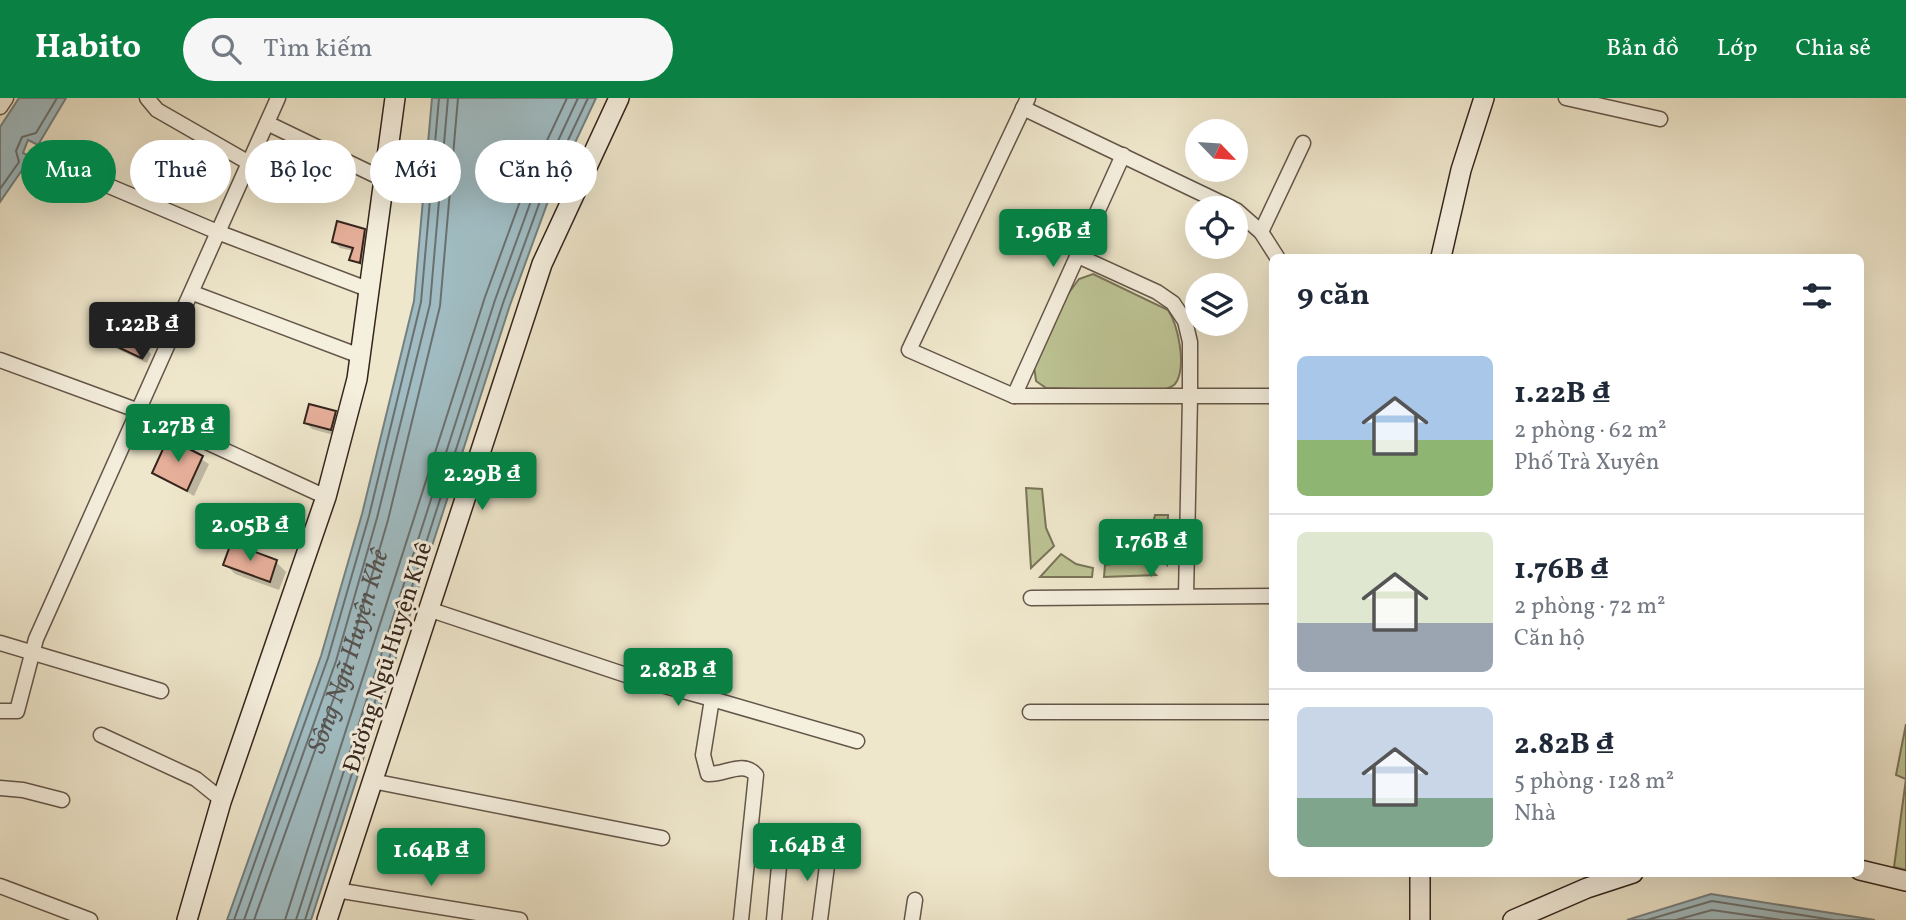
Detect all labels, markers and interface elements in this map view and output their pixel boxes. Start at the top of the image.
search box [183,18,673,81]
text: Habito [35,26,141,72]
icon: search [207,30,245,68]
text: Tìm kiếm [263,31,373,67]
text: Bản đồ [1606,32,1679,66]
text: Lớp [1717,32,1757,66]
text: Chia sẻ [1795,32,1871,66]
north arrow [1185,119,1248,182]
map controls [1185,119,1248,336]
chip: Mua [21,140,116,203]
chip: Thuê [130,140,231,203]
chip: Bộ lọc [245,140,356,203]
chip: Mới [370,140,461,203]
chip: Căn hộ [475,140,597,203]
button: locate [1185,196,1248,259]
pin: 1.96B ₫ [988,209,1118,269]
text: 1.96B ₫ [1015,216,1091,248]
button: layers [1185,273,1248,336]
text: 9 căn [1297,275,1370,317]
icon: filters [1798,277,1836,315]
pin: 1.22B ₫ [77,302,207,362]
text: 1.22B ₫ [105,309,179,341]
text: 1.22B ₫ [1514,373,1610,415]
icon: home [1353,384,1437,468]
pin: 1.27B ₫ [113,404,243,464]
text: 1.27B ₫ [142,411,214,443]
text: 2 phòng · 62 m² [1514,415,1667,447]
text: Phố Trà Xuyên [1514,447,1659,479]
pin: 2.29B ₫ [417,452,547,512]
text: 2.29B ₫ [443,459,521,491]
pin: 2.05B ₫ [185,504,315,563]
text: 2.05B ₫ [211,510,289,542]
pin: 1.76B ₫ [1086,519,1216,579]
text: 1.76B ₫ [1115,526,1187,558]
street label: Đường Ngũ Huyện Khê [336,538,442,777]
water label: Sông Ngũ Huyện Khê [299,544,399,759]
text: 1.76B ₫ [1514,549,1609,591]
icon: home [1353,560,1437,644]
text: 2 phòng · 72 m² [1514,591,1666,623]
text: Căn hộ [1514,623,1585,655]
pin: 2.82B ₫ [613,648,743,708]
text: 2.82B ₫ [640,655,716,687]
text: 2.82B ₫ [1514,724,1614,766]
icon: home [1353,735,1437,819]
text: 5 phòng · 128 m² [1514,766,1674,798]
text: Nhà [1514,798,1556,830]
pin: 1.64B ₫ [742,824,872,883]
pin: 1.64B ₫ [366,828,496,888]
text: 1.64B ₫ [769,830,845,862]
text: 1.64B ₫ [393,835,469,867]

